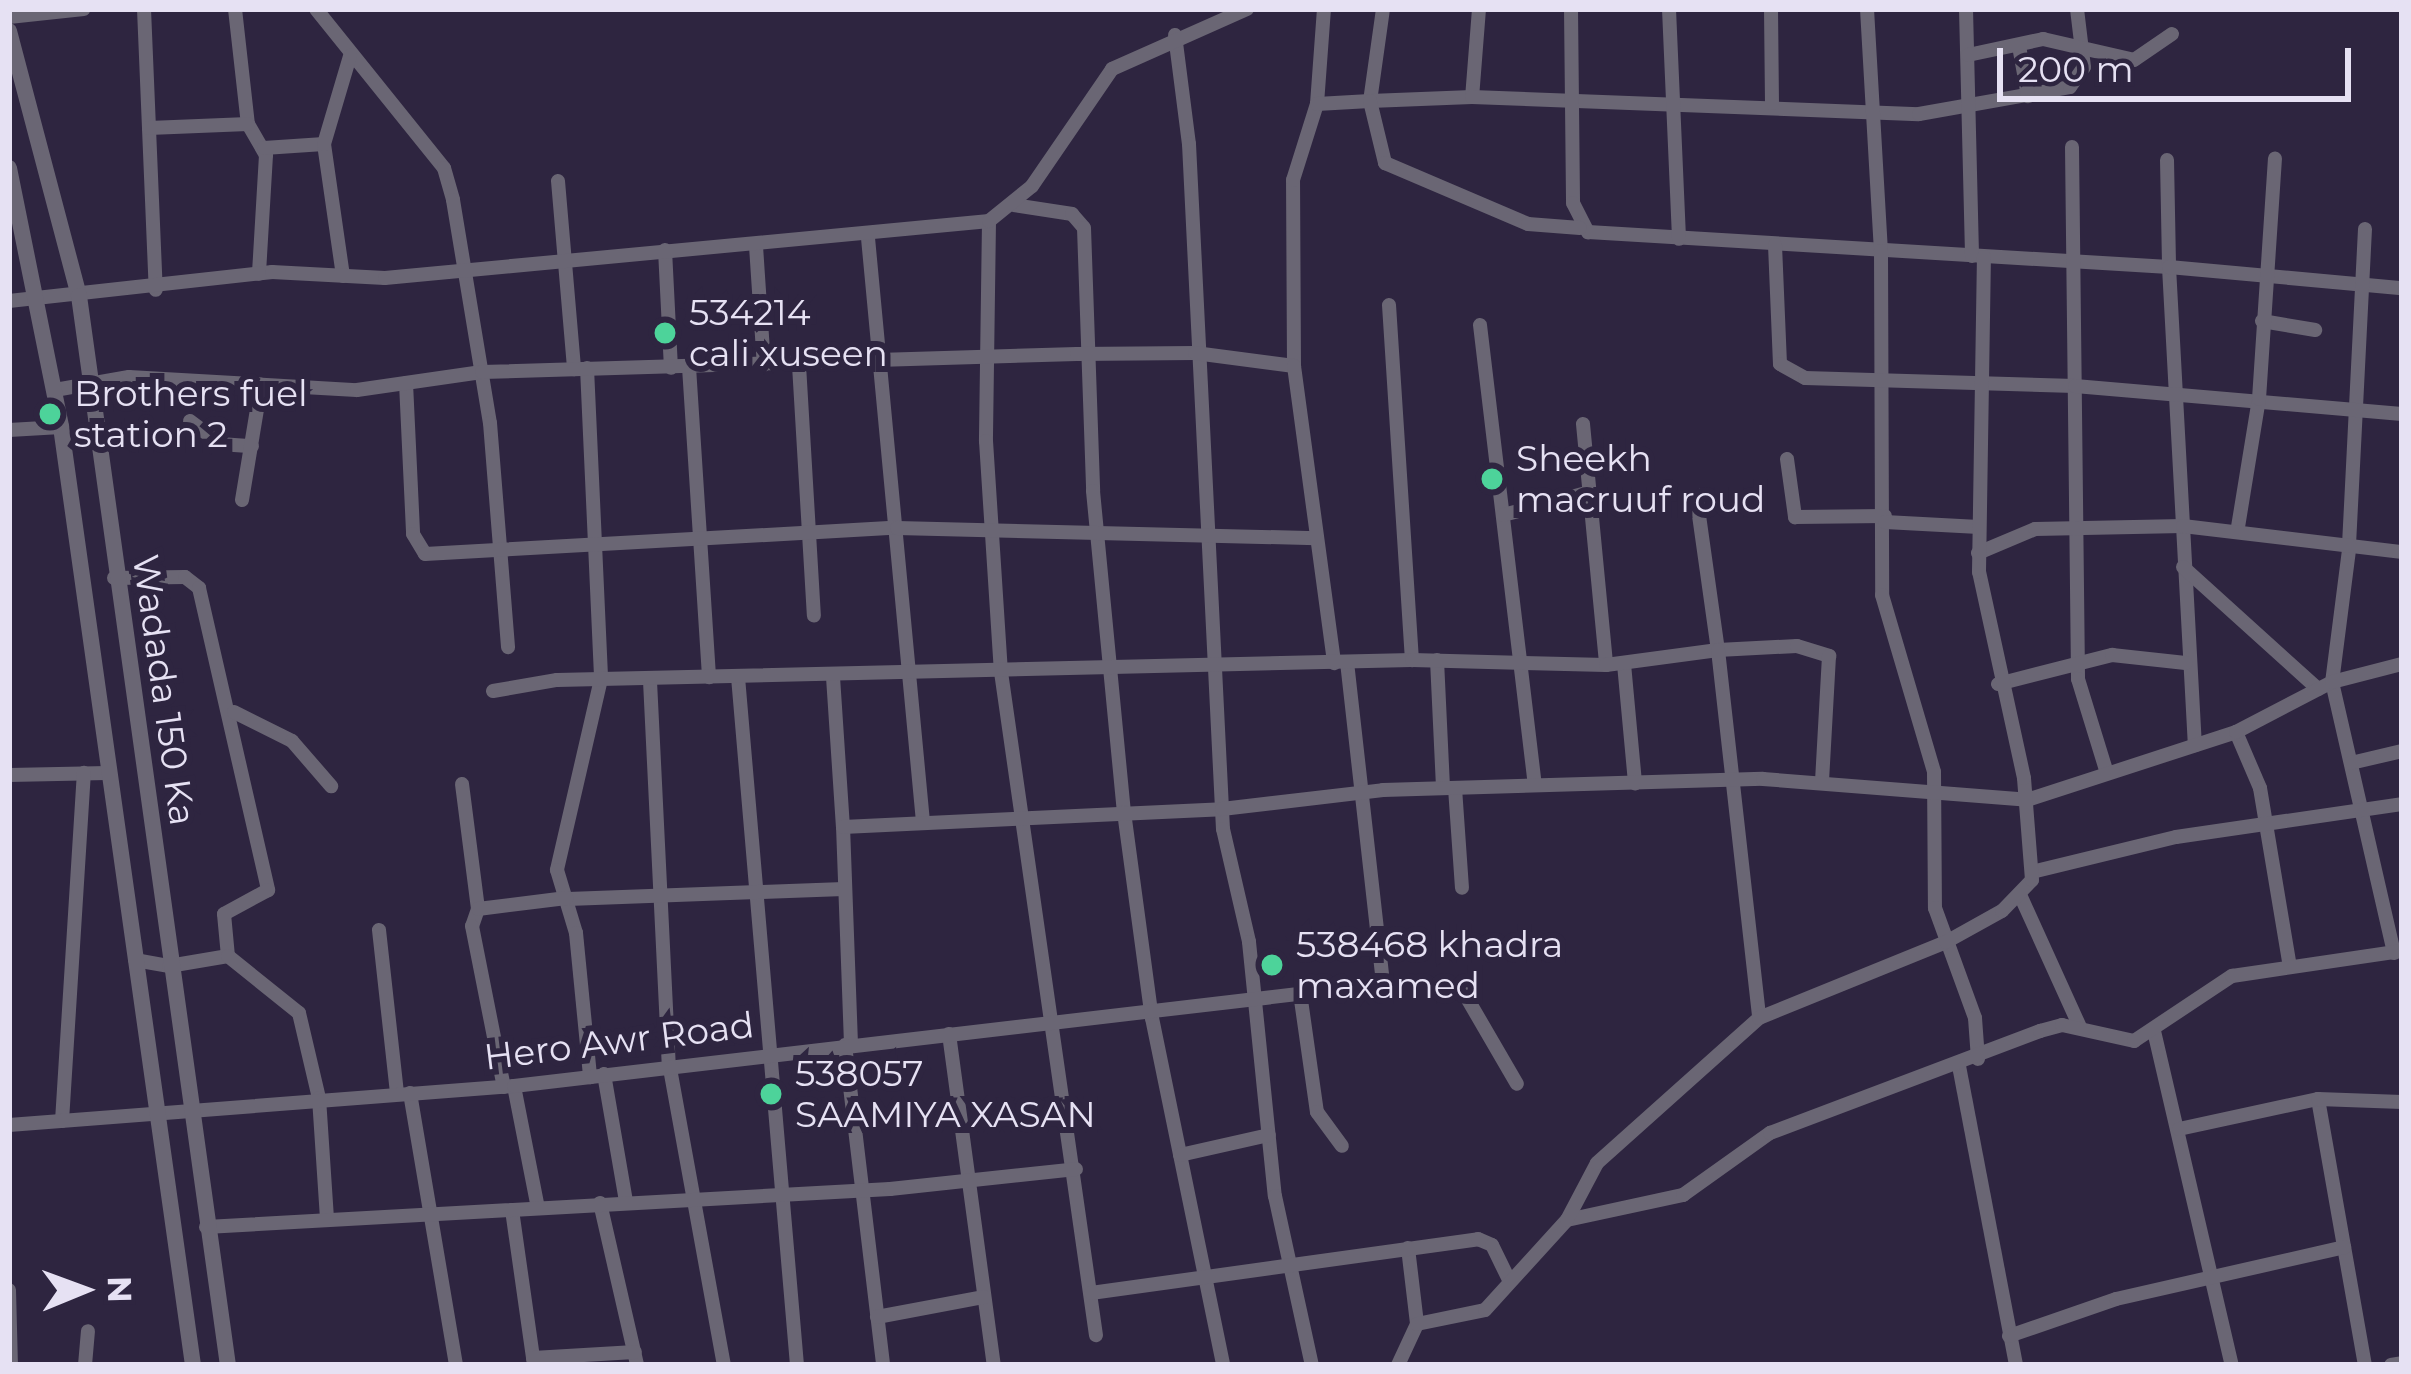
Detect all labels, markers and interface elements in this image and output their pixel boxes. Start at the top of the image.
scale bar [2003,24,2357,98]
text: 200 m [2018,47,2134,91]
place label: 534214 cali xuseen [689,290,888,375]
marker: 534214 cali xuseen [652,320,678,346]
place label: Brothers fuel station 2 [74,371,308,456]
marker: Brothers fuel station 2 [37,401,63,427]
place label: Sheekh macruuf roud [1516,436,1765,521]
marker: Sheekh macruuf roud [1479,466,1505,492]
street label: Wadada 150 Ka [124,552,204,828]
place label: 538468 khadra maxamed [1296,922,1563,1007]
marker: 538468 khadra maxamed [1259,952,1285,978]
street label: Hero Awr Road [482,1003,756,1079]
place label: 538057 SAAMIYA XASAN [795,1051,1096,1136]
marker: 538057 SAAMIYA XASAN [758,1081,784,1107]
north arrow [24,1230,144,1350]
text: N [100,1276,140,1303]

